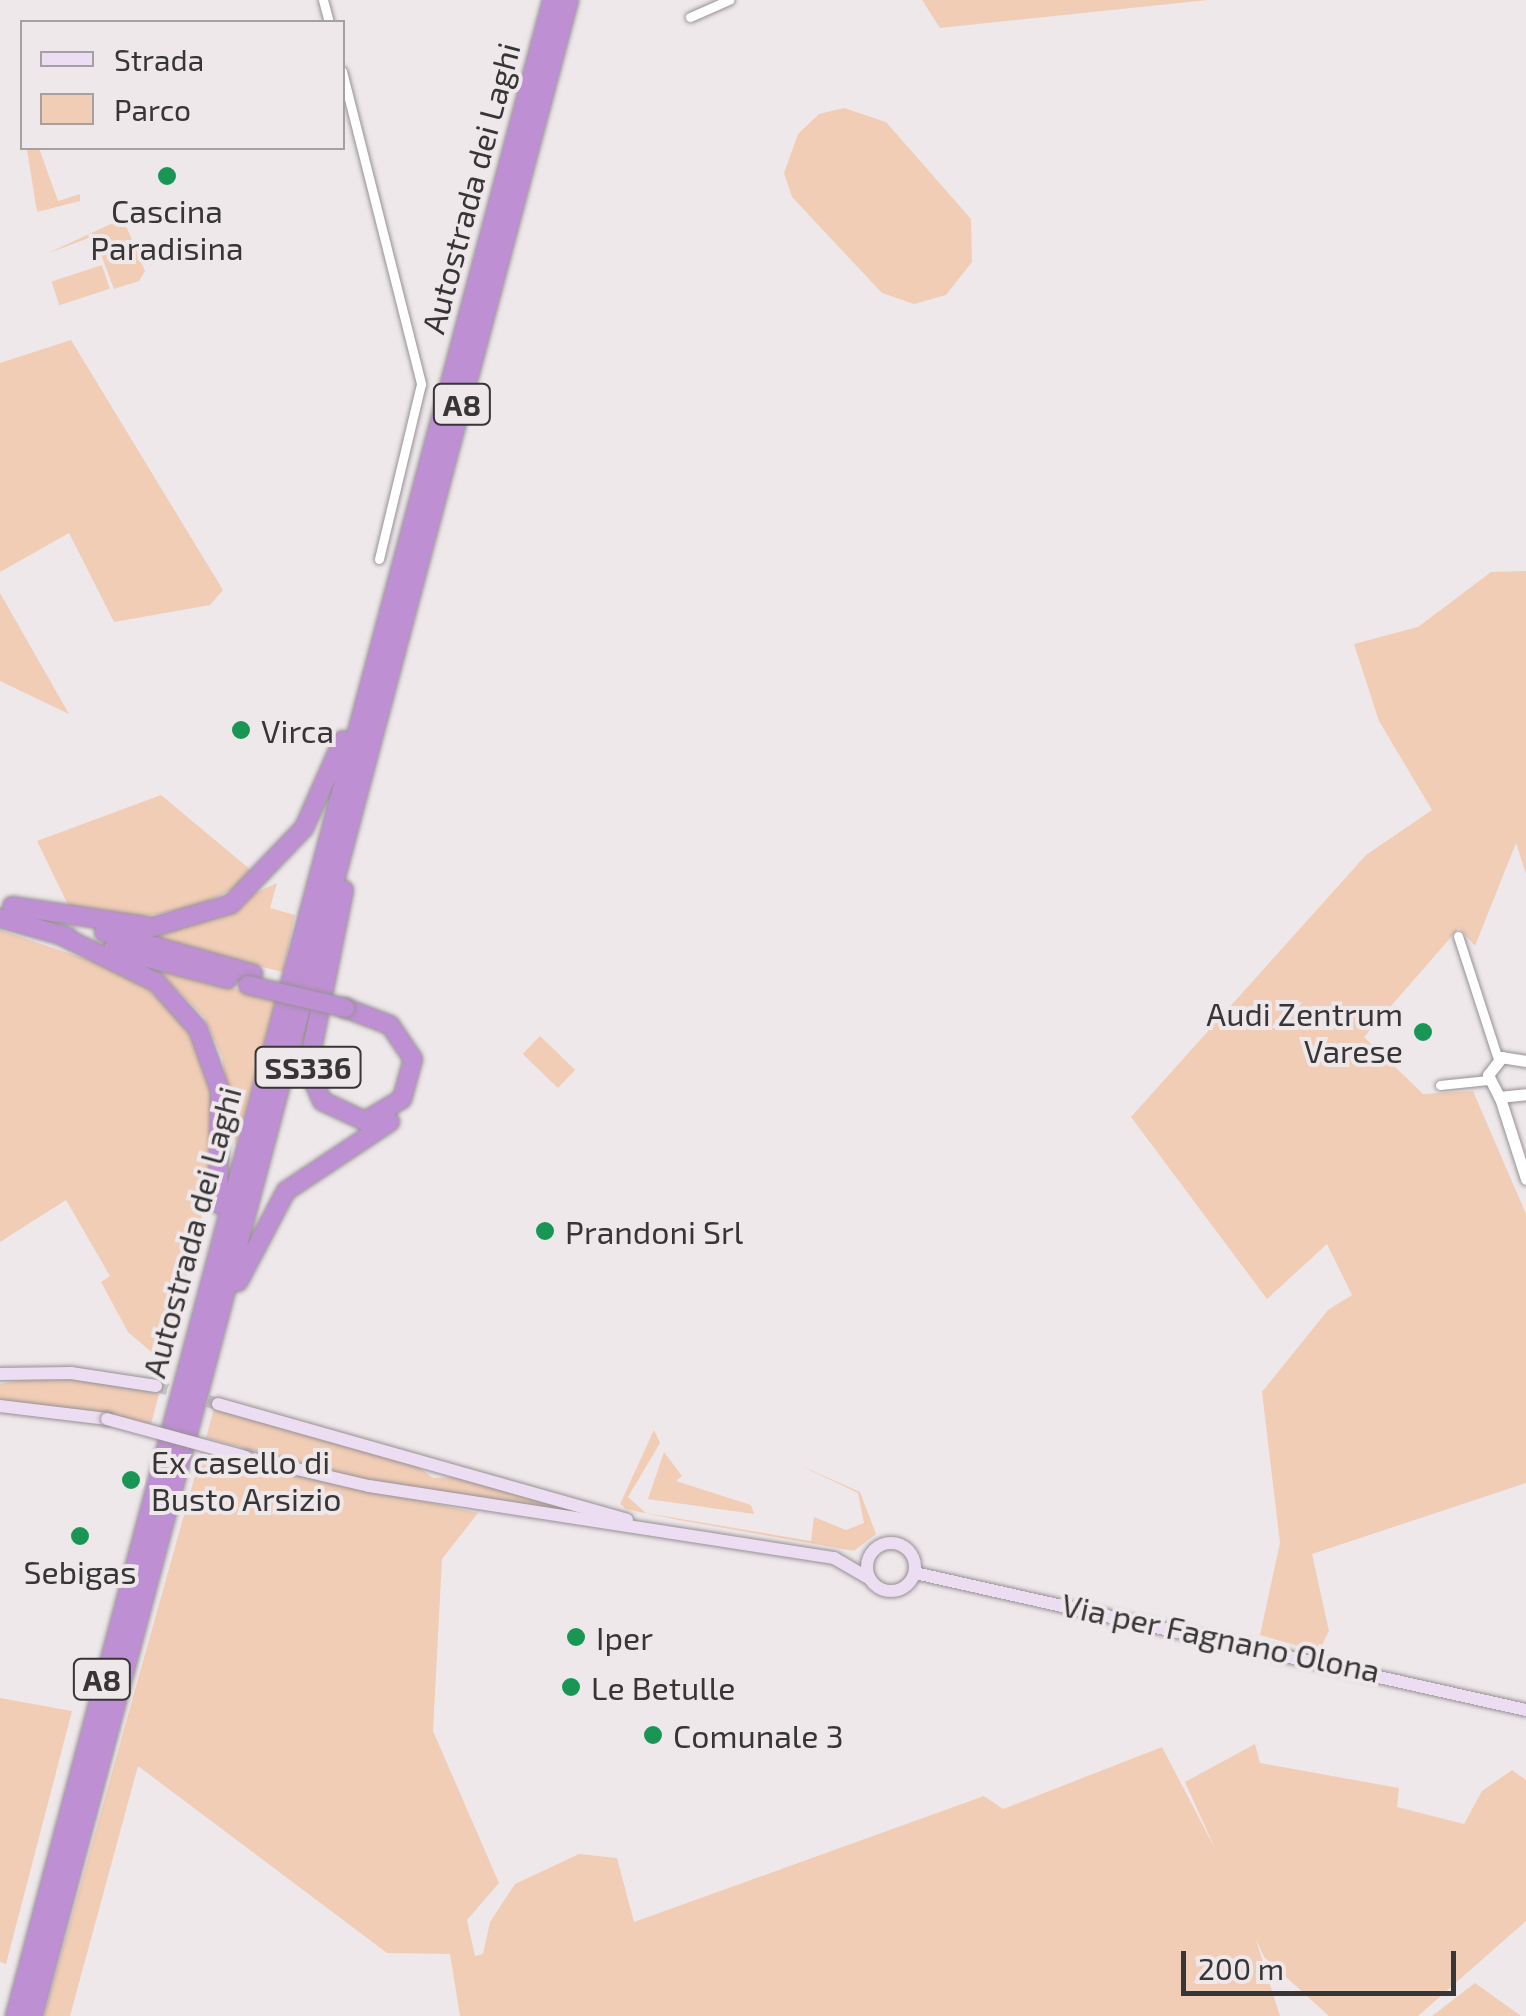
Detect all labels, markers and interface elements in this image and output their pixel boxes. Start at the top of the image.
legend [20,20,345,150]
street label: Autostrada dei Laghi [413,38,527,338]
text: Strada [114,41,204,77]
text: Parco [114,91,191,127]
marker: Cascina Paradisina [156,165,178,187]
place label: Cascina Paradisina [90,192,244,267]
road number: A8 [432,379,492,429]
place label: Virca [261,711,334,749]
marker: Virca [230,719,252,741]
place label: Audi Zentrum Varese [1206,995,1403,1070]
marker: Audi Zentrum Varese [1412,1021,1434,1043]
road number: SS336 [253,1042,363,1092]
street label: Autostrada dei Laghi [134,1082,248,1382]
place label: Prandoni Srl [565,1212,743,1250]
marker: Prandoni Srl [534,1220,556,1242]
place label: Ex casello di Busto Arsizio [151,1443,342,1518]
marker: Ex casello di Busto Arsizio [120,1469,142,1491]
marker: Sebigas [69,1525,91,1547]
place label: Sebigas [24,1552,136,1590]
street label: Via per Fagnano Olona [1058,1584,1384,1690]
place label: Iper [596,1618,653,1656]
marker: Iper [565,1626,587,1648]
road number: A8 [72,1654,132,1704]
place label: Le Betulle [591,1668,735,1706]
marker: Le Betulle [560,1676,582,1698]
place label: Comunale 3 [673,1716,843,1754]
marker: Comunale 3 [642,1724,664,1746]
scale bar [1186,1931,1461,1993]
text: 200 m [1198,1950,1284,1986]

